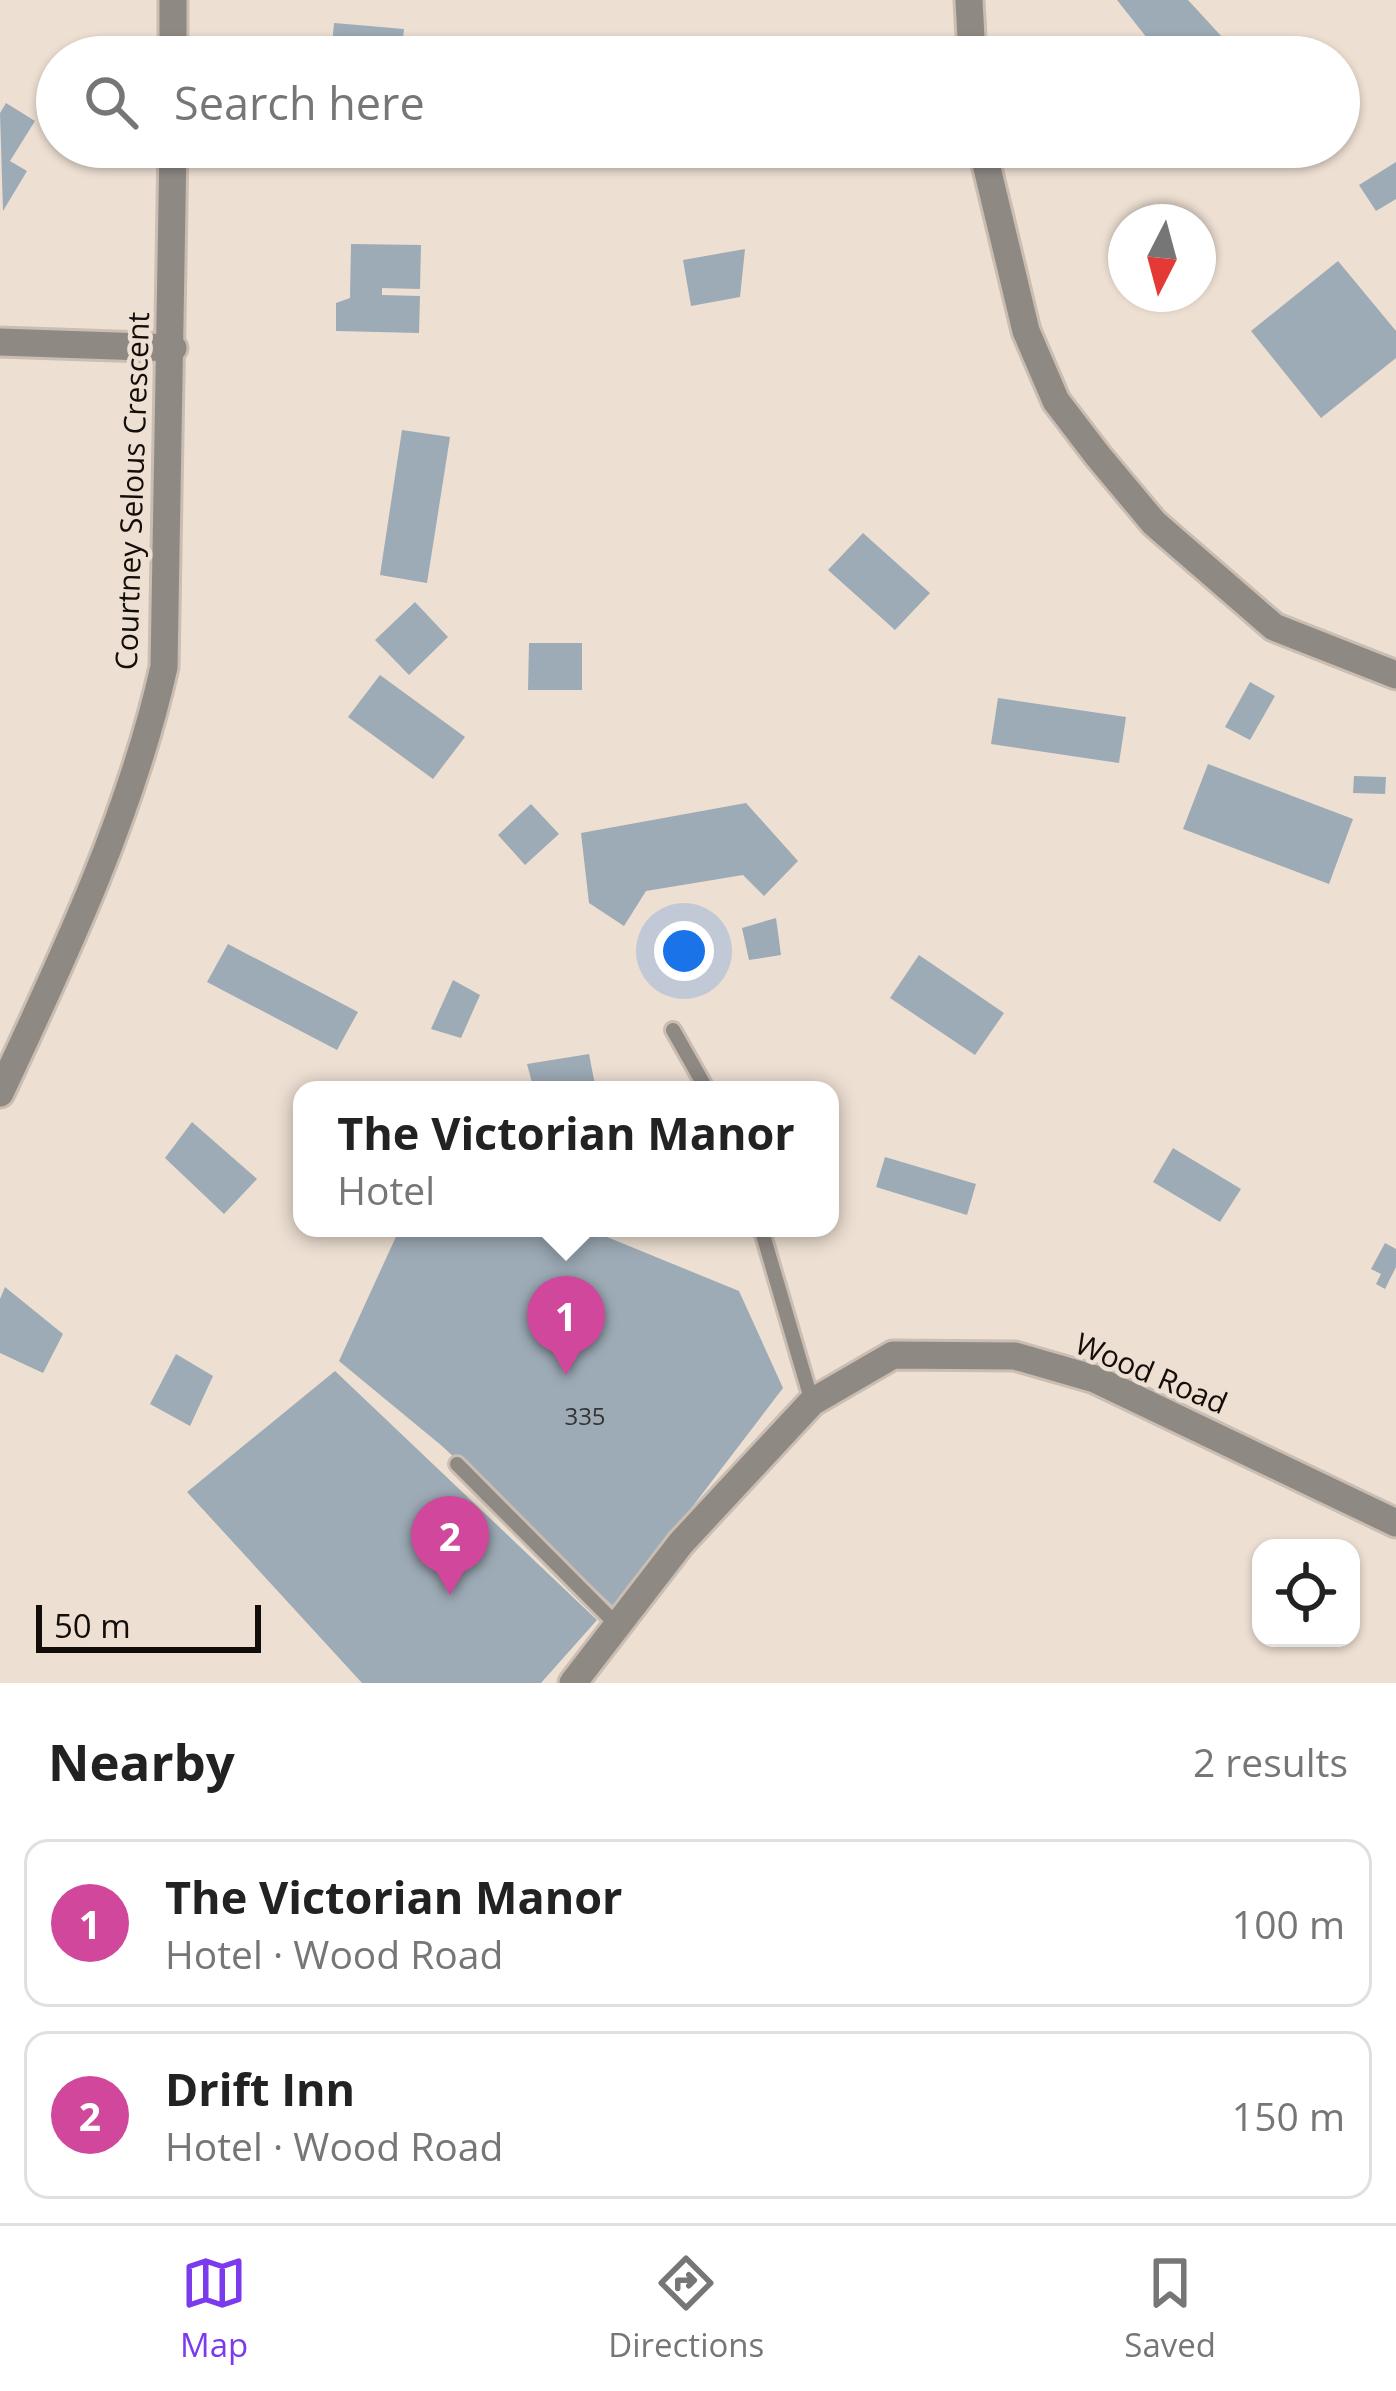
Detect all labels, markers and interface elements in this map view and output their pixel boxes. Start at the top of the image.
search box [36,36,1360,168]
icon: search [78,69,144,135]
text: Search here [174,72,425,133]
north arrow [1108,204,1216,312]
street label: Courtney Selous Crescent [105,311,158,671]
your location [654,921,714,981]
popup [293,1081,839,1237]
text: The Victorian Manor [337,1102,795,1163]
text: Hotel [337,1163,435,1216]
pin: 1 [527,1276,605,1375]
street label: Wood Road [1069,1322,1234,1423]
house number: 335 [564,1399,606,1432]
pin: 2 [411,1496,489,1595]
map controls [1252,1539,1360,1647]
button: locate [1252,1539,1360,1647]
scale bar [36,1599,261,1652]
text: 50 m [54,1603,131,1648]
text: Nearby [48,1726,235,1796]
text: 2 results [1193,1735,1348,1788]
text: The Victorian Manor [165,1866,623,1927]
text: 1 [79,1897,101,1950]
text: 100 m [1232,1897,1345,1950]
text: Hotel · Wood Road [165,1927,503,1980]
text: Drift Inn [165,2058,355,2119]
text: 2 [79,2089,101,2142]
text: 150 m [1232,2089,1345,2142]
text: Hotel · Wood Road [165,2119,503,2172]
tab: Map [180,2250,248,2367]
tab: Directions [608,2250,764,2367]
tab: Saved [1124,2250,1216,2367]

